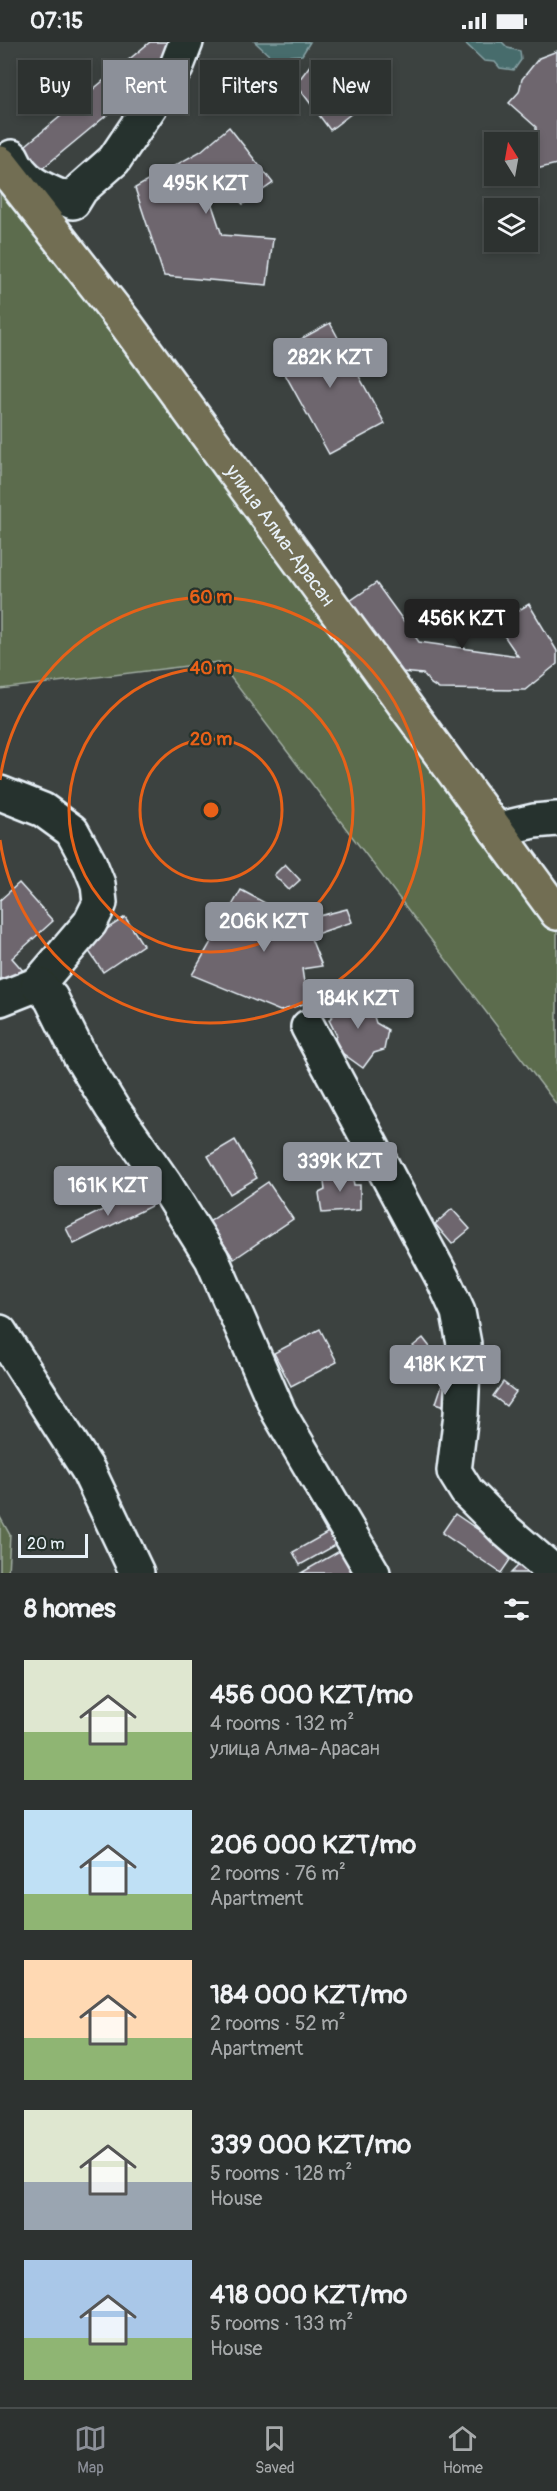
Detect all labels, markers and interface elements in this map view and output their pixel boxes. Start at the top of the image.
text: 07:15 [30,7,83,35]
chip: Buy [18,60,91,114]
chip: Rent [103,60,188,114]
chip: Filters [200,60,299,114]
chip: New [311,60,391,114]
north arrow [484,132,538,186]
map controls [484,132,538,252]
pin: 495K KZT [144,164,268,215]
text: 495K KZT [163,171,249,196]
button: layers [484,198,538,252]
pin: 282K KZT [268,338,392,389]
text: 282K KZT [287,345,373,370]
street label: улица Алма-Арасан [220,458,341,611]
text: 60 m [190,586,232,609]
pin: 456K KZT [400,599,524,650]
text: 456K KZT [418,606,506,631]
text: 40 m [190,657,232,680]
text: 20 m [190,728,232,751]
centre of rings [201,800,221,820]
pin: 206K KZT [202,902,326,953]
text: 206K KZT [219,909,309,934]
pin: 184K KZT [296,979,420,1030]
text: 184K KZT [317,986,399,1011]
pin: 339K KZT [278,1142,402,1193]
text: 339K KZT [297,1149,383,1174]
pin: 161K KZT [46,1166,170,1217]
text: 161K KZT [68,1173,148,1198]
pin: 418K KZT [383,1345,507,1396]
text: 418K KZT [404,1352,486,1377]
scale bar [18,1531,88,1558]
text: 20 m [27,1534,65,1554]
text: 8 homes [24,1593,116,1625]
icon: filters [500,1593,533,1626]
text: 456 000 KZT/mo [210,1679,413,1711]
icon: home [72,1684,144,1756]
text: 4 rooms · 132 m² [210,1711,354,1736]
text: улица Алма-Арасан [210,1736,380,1761]
text: 206 000 KZT/mo [210,1829,416,1861]
icon: home [72,1834,144,1906]
text: 2 rooms · 76 m² [210,1861,346,1886]
text: Apartment [210,1886,303,1911]
text: 184 000 KZT/mo [210,1979,407,2011]
icon: home [72,1984,144,2056]
text: 2 rooms · 52 m² [210,2011,346,2036]
text: Apartment [210,2036,303,2061]
text: 339 000 KZT/mo [210,2129,411,2161]
icon: home [72,2134,144,2206]
text: 5 rooms · 128 m² [210,2161,352,2186]
text: House [210,2186,262,2211]
text: 418 000 KZT/mo [210,2279,407,2311]
icon: home [72,2284,144,2356]
text: 5 rooms · 133 m² [210,2311,353,2336]
text: House [210,2336,262,2361]
tab: Map [74,2422,107,2478]
tab: Saved [255,2422,295,2478]
tab: Home [443,2422,483,2478]

